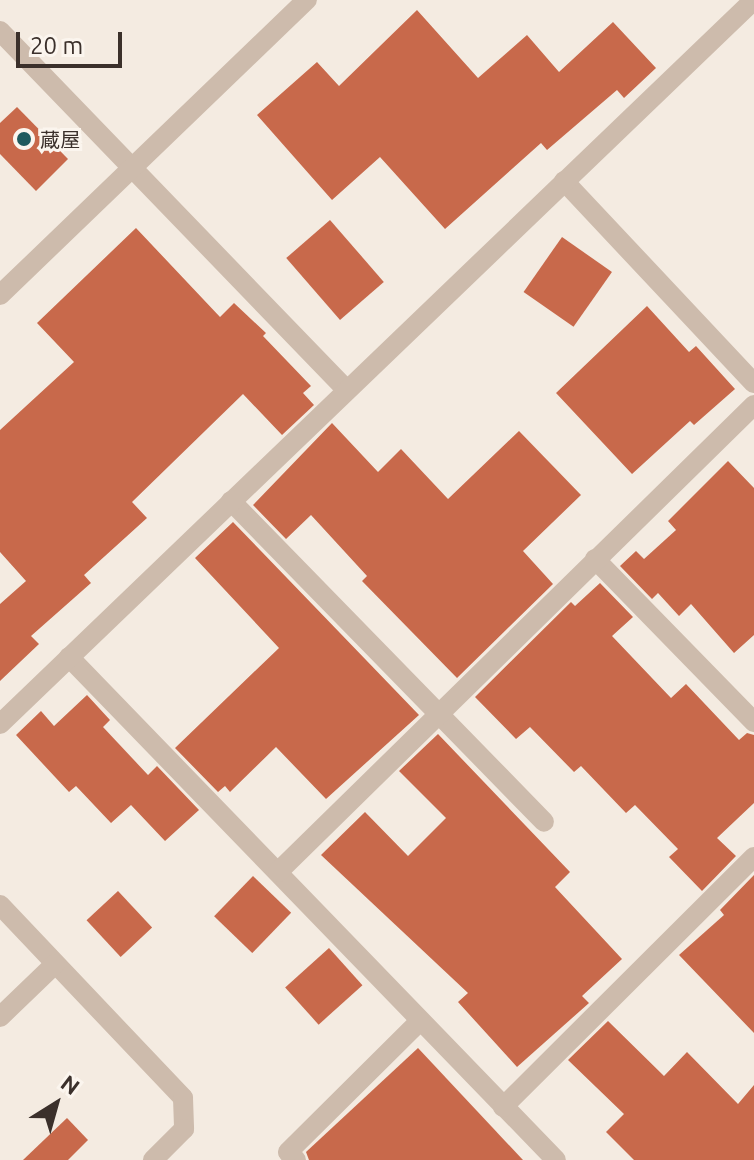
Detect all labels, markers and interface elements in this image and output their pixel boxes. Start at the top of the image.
scale bar [20,16,126,66]
text: 20 m [30,32,83,59]
place label: 蔵屋 [40,127,80,151]
marker: 蔵屋 [15,130,33,148]
north arrow [16,1064,96,1144]
text: N [57,1070,85,1099]

